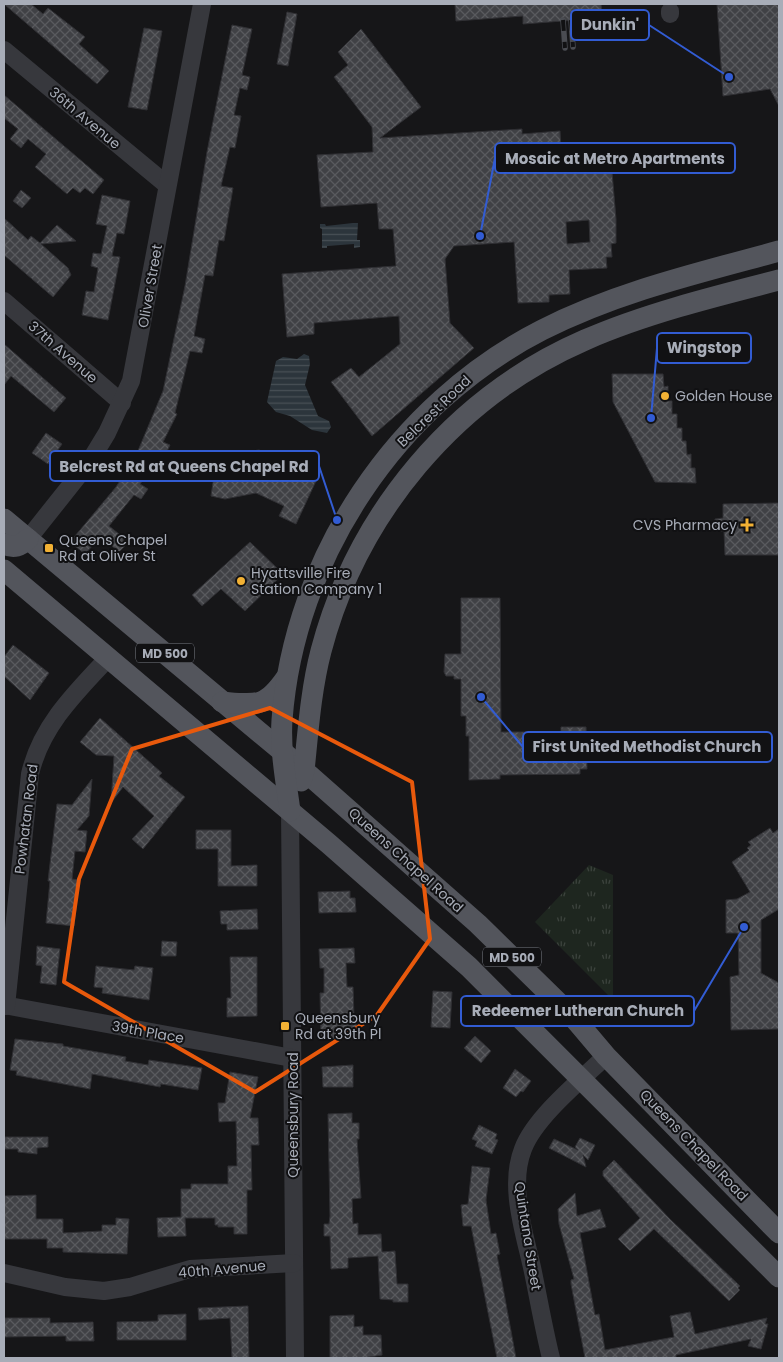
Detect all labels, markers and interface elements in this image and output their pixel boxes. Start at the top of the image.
callout: Dunkin' [571,10,649,40]
text: Dunkin' [581,14,639,35]
street label: 36th Avenue [45,82,125,154]
callout: Mosaic at Metro Apartments [495,143,735,173]
text: Mosaic at Metro Apartments [505,148,725,169]
street label: Oliver Street [133,243,167,329]
street label: 37th Avenue [24,316,102,388]
callout: Wingstop [657,333,751,363]
text: Wingstop [667,337,741,358]
street label: Belcrest Road [393,371,475,451]
place label: Golden House [675,386,773,406]
marker: Golden House [659,390,671,402]
callout: Belcrest Rd at Queens Chapel Rd [50,451,319,481]
text: Belcrest Rd at Queens Chapel Rd [59,456,309,477]
place label: CVS Pharmacy [633,515,737,535]
marker: CVS Pharmacy [741,519,753,531]
place label: Queens Chapel Rd at Oliver St [59,530,167,566]
marker: Queens Chapel Rd at Oliver St [43,542,55,554]
place label: Hyattsville Fire Station Company 1 [251,563,382,599]
marker: Hyattsville Fire Station Company 1 [235,575,247,587]
road number: MD 500 [136,644,194,662]
callout: First United Methodist Church [523,732,772,762]
text: First United Methodist Church [533,736,761,757]
street label: Powhatan Road [9,763,43,875]
street label: Queens Chapel Road [344,803,468,917]
road number: MD 500 [483,948,541,966]
callout: Redeemer Lutheran Church [461,996,694,1026]
text: Redeemer Lutheran Church [472,1000,684,1021]
place label: Queensbury Rd at 39th Pl [295,1008,381,1044]
street label: 39th Place [110,1016,186,1048]
marker: Queensbury Rd at 39th Pl [279,1020,291,1032]
street label: Queensbury Road [283,1052,303,1178]
street label: Queens Chapel Road [635,1085,753,1205]
street label: Quintana Street [510,1180,546,1292]
street label: 40th Avenue [177,1255,267,1283]

